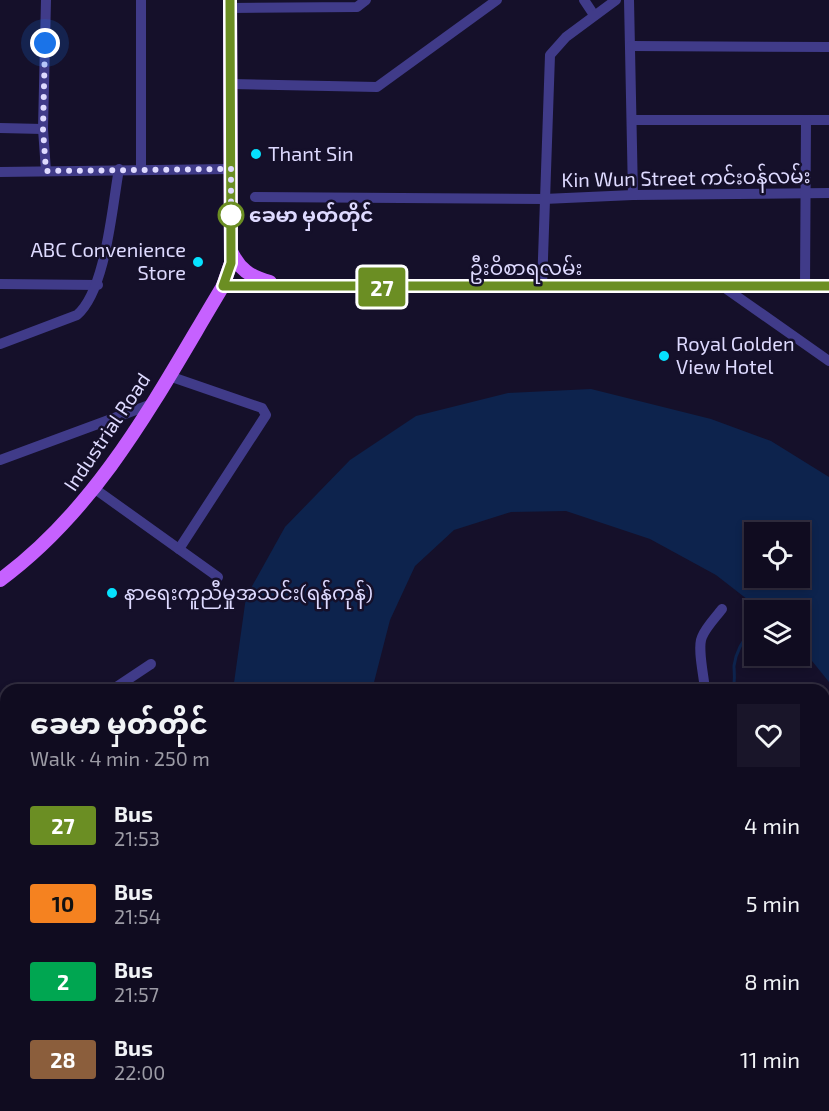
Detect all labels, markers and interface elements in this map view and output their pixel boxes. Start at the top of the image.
your location [30,28,60,58]
place label: Thant Sin [268,141,354,165]
marker: Thant Sin [249,147,263,161]
street label: Kin Wun Street ကင်းဝန်လမ်း [561,162,811,196]
marker: ခေမာ မှတ်တိုင် [218,202,244,228]
place label: ခေမာ မှတ်တိုင် [249,202,374,231]
place label: ABC Convenience Store [30,237,186,284]
street label: ဦးဝိစာရလမ်း [470,254,582,284]
marker: ABC Convenience Store [191,255,205,269]
line badge: 27 [355,268,409,306]
text: 27 [370,275,394,300]
place label: Royal Golden View Hotel [676,331,795,378]
marker: Royal Golden View Hotel [657,349,671,363]
street label: Industrial Road [58,368,155,495]
map controls [744,522,810,666]
button: locate [744,522,810,588]
place label: နာရေးကူညီမှုအသင်း(ရန်ကုန်) [124,579,373,610]
marker: နာရေးကူညီမှုအသင်း(ရန်ကုန်) [105,586,119,600]
button: layers [744,600,810,666]
button: heart [737,704,800,767]
text: ခေမာ မှတ်တိုင် [30,706,208,740]
text: Walk · 4 min · 250 m [30,746,210,770]
text: Bus [114,800,153,826]
text: 4 min [744,812,800,838]
text: 27 [51,813,75,838]
text: 21:53 [114,826,160,850]
text: Bus [114,878,153,904]
text: 5 min [746,890,800,916]
text: 10 [52,891,74,916]
text: 21:54 [114,904,161,928]
text: Bus [114,956,153,982]
text: 8 min [744,968,800,994]
text: 2 [57,969,69,994]
text: 21:57 [114,982,159,1006]
text: Bus [114,1034,153,1060]
text: 11 min [740,1046,800,1072]
text: 28 [50,1047,76,1072]
text: 22:00 [114,1060,165,1084]

